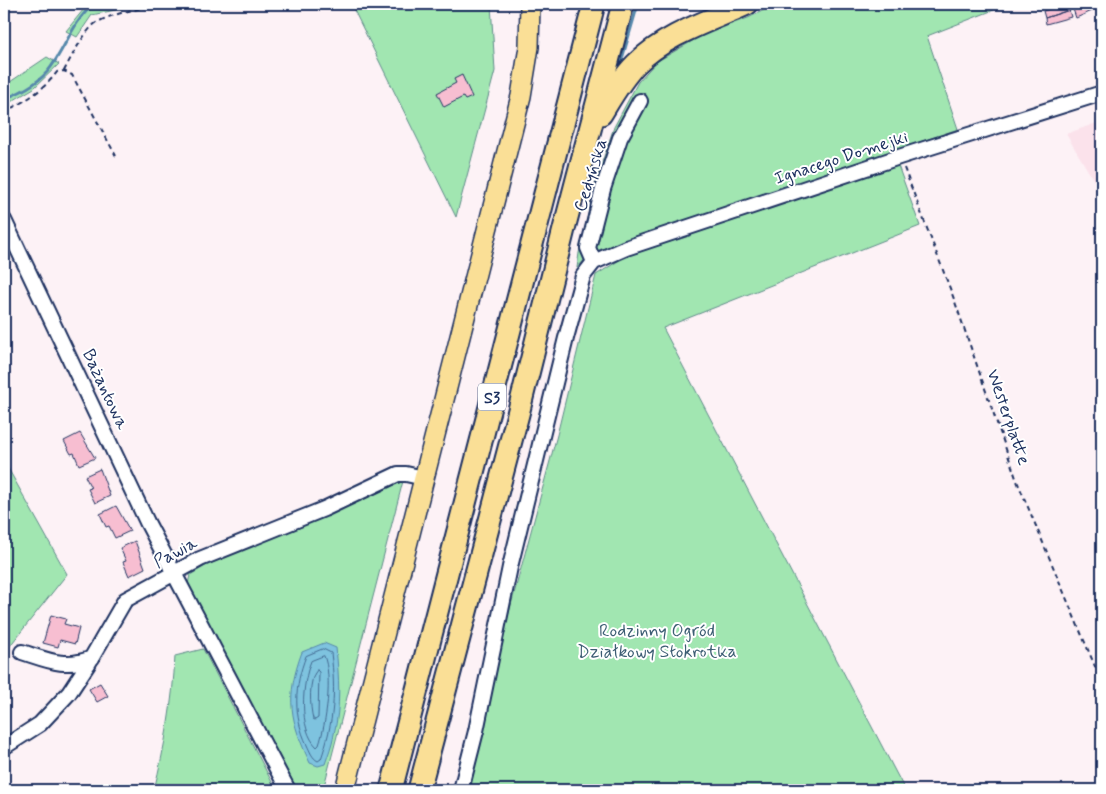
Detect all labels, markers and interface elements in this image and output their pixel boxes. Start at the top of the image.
street label: Ignacego Domejki [772,125,911,191]
street label: Cedyńska [568,136,613,215]
street label: Bażantowa [76,345,134,434]
street label: Westerplatte [980,366,1036,469]
road number: S3 [478,384,506,411]
street label: Pawia [149,531,202,574]
park label: Rodzinny Ogród Działkowy Stokrotka [577,619,737,664]

